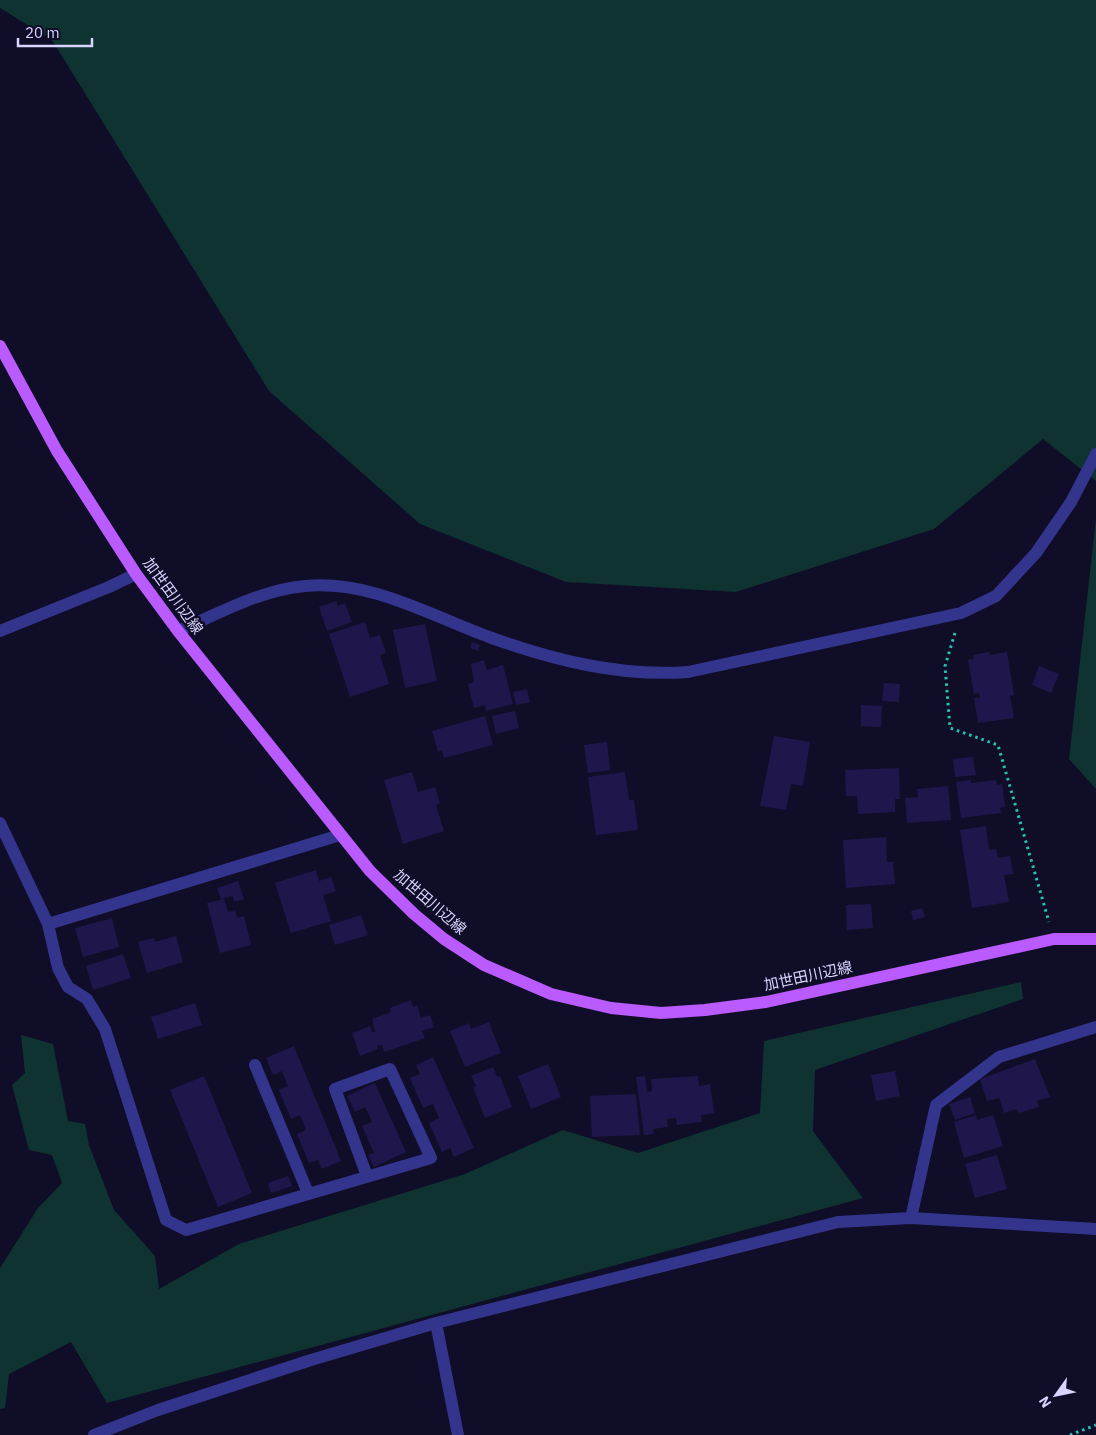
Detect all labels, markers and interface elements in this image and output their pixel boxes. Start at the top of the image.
scale bar [18,15,91,47]
text: 20 m [25,23,60,42]
street label: 加世田川辺線 [139,554,208,638]
street label: 加世田川辺線 [390,865,471,938]
street label: 加世田川辺線 [762,957,854,994]
north arrow [1031,1370,1081,1420]
text: N [1035,1393,1055,1411]

